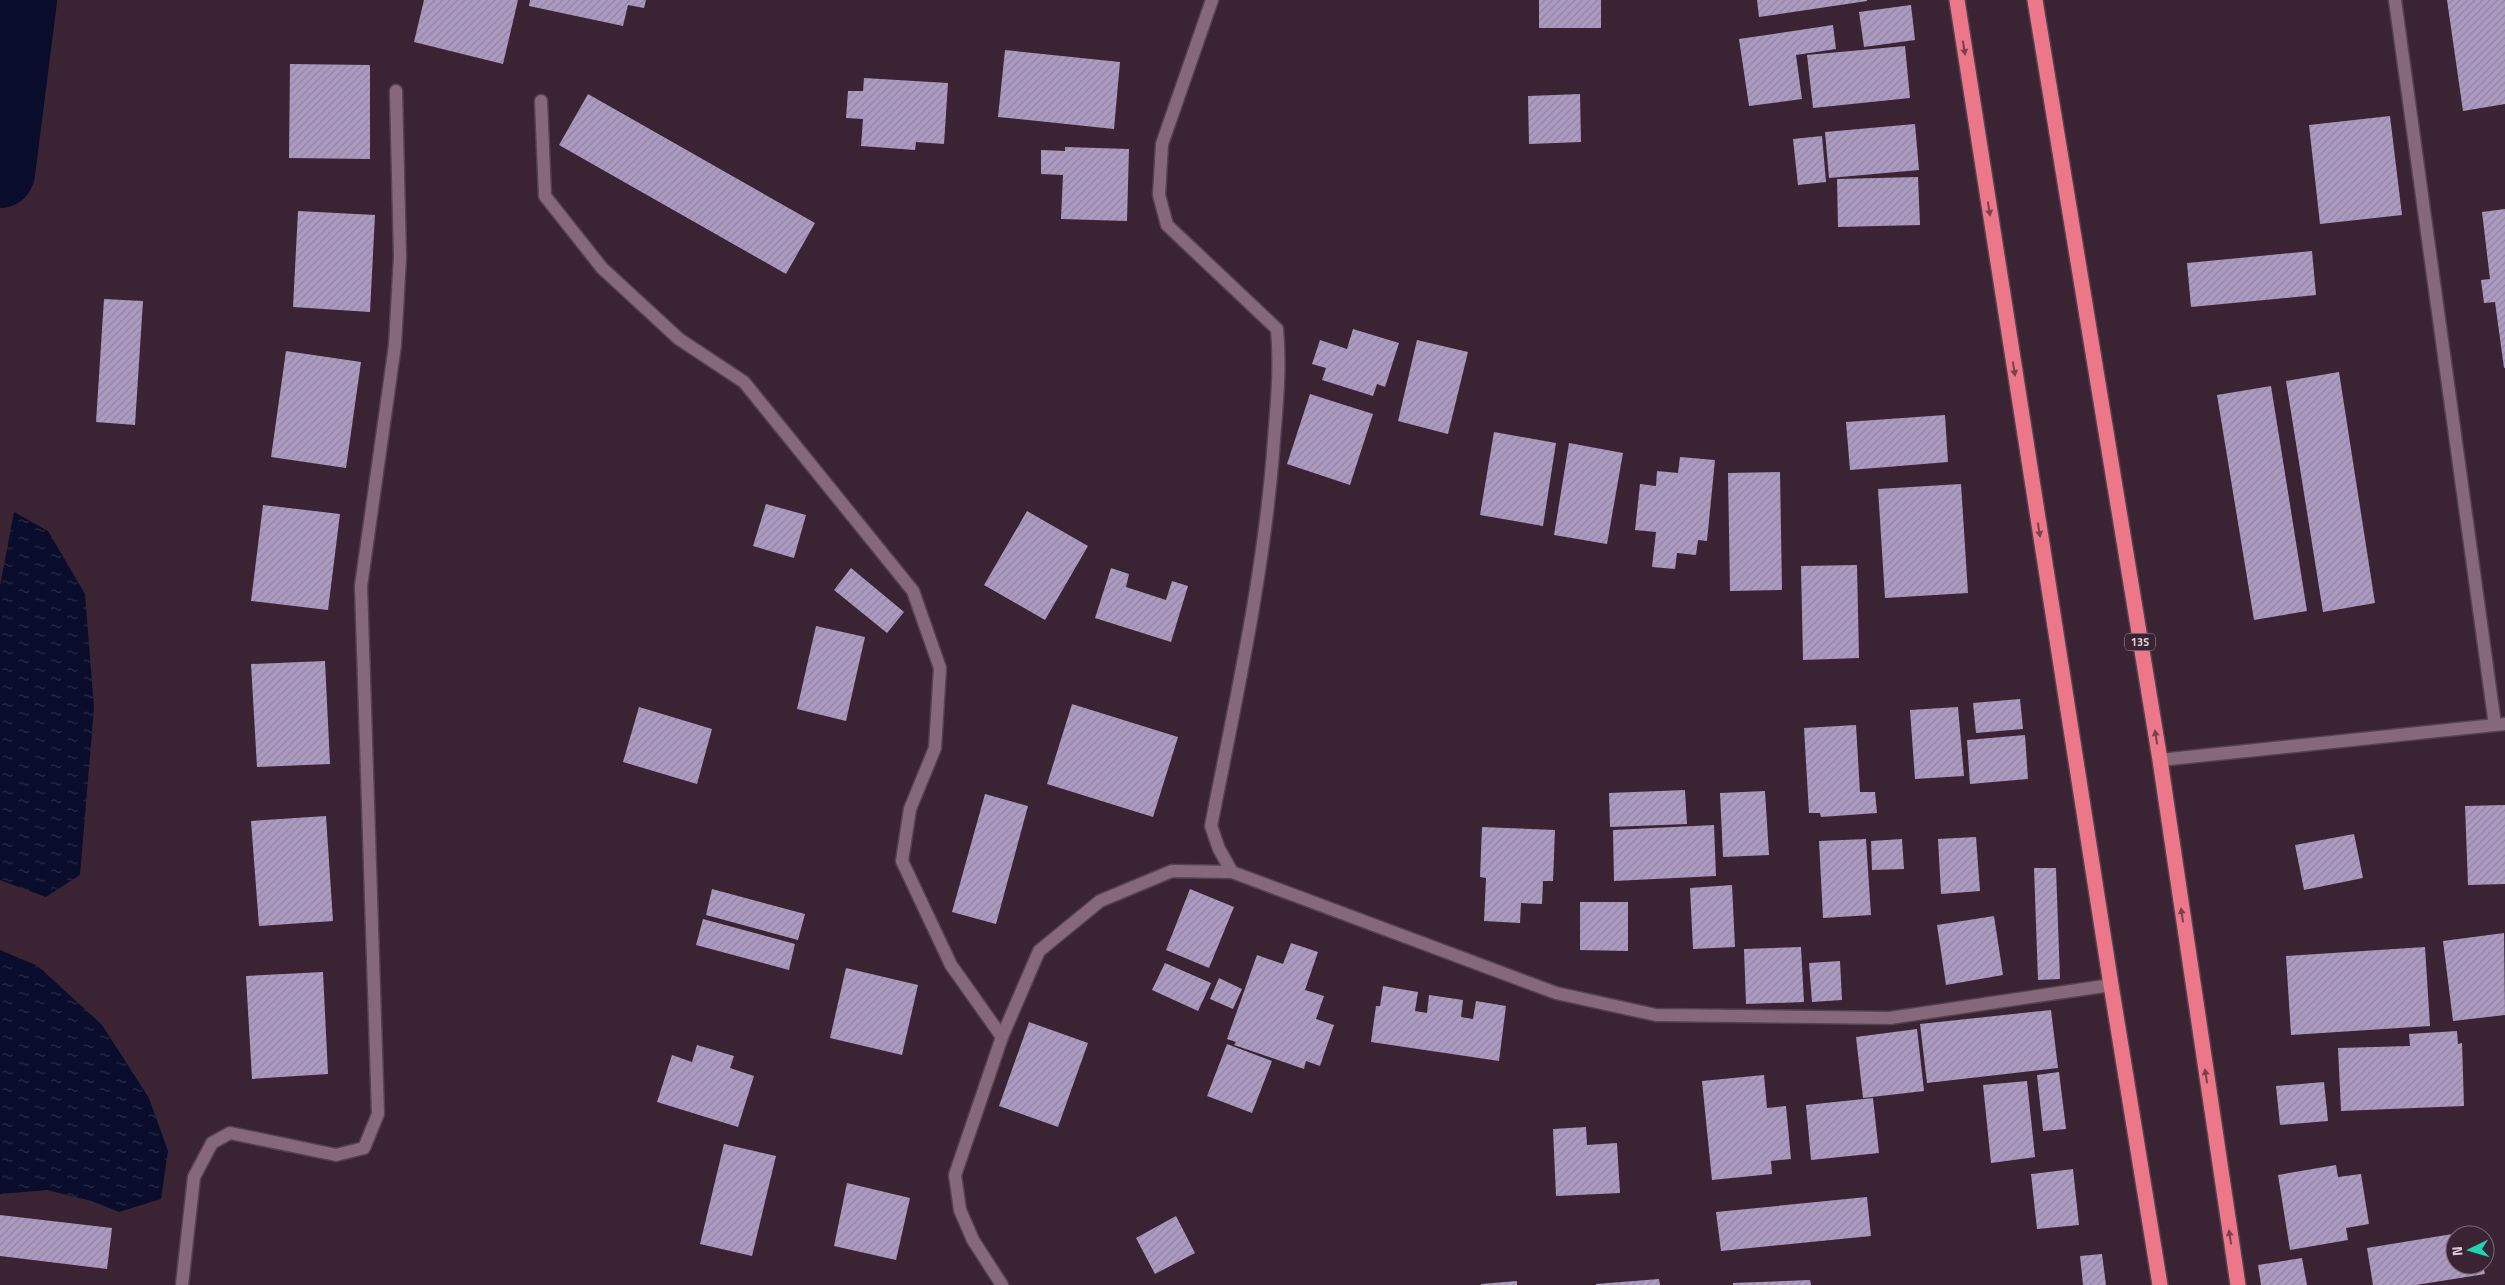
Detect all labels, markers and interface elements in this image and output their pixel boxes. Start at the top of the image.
one-way arrow [1960,41,1968,57]
one-way arrow [1986,201,1994,217]
one-way arrow [2011,362,2019,378]
one-way arrow [2036,522,2044,538]
road number: 13S [2125,634,2155,650]
one-way arrow [2152,729,2160,745]
one-way arrow [2178,907,2186,923]
one-way arrow [2201,1068,2209,1084]
north arrow [2445,1225,2495,1275]
one-way arrow [2226,1228,2234,1244]
text: N [2446,1245,2467,1257]

